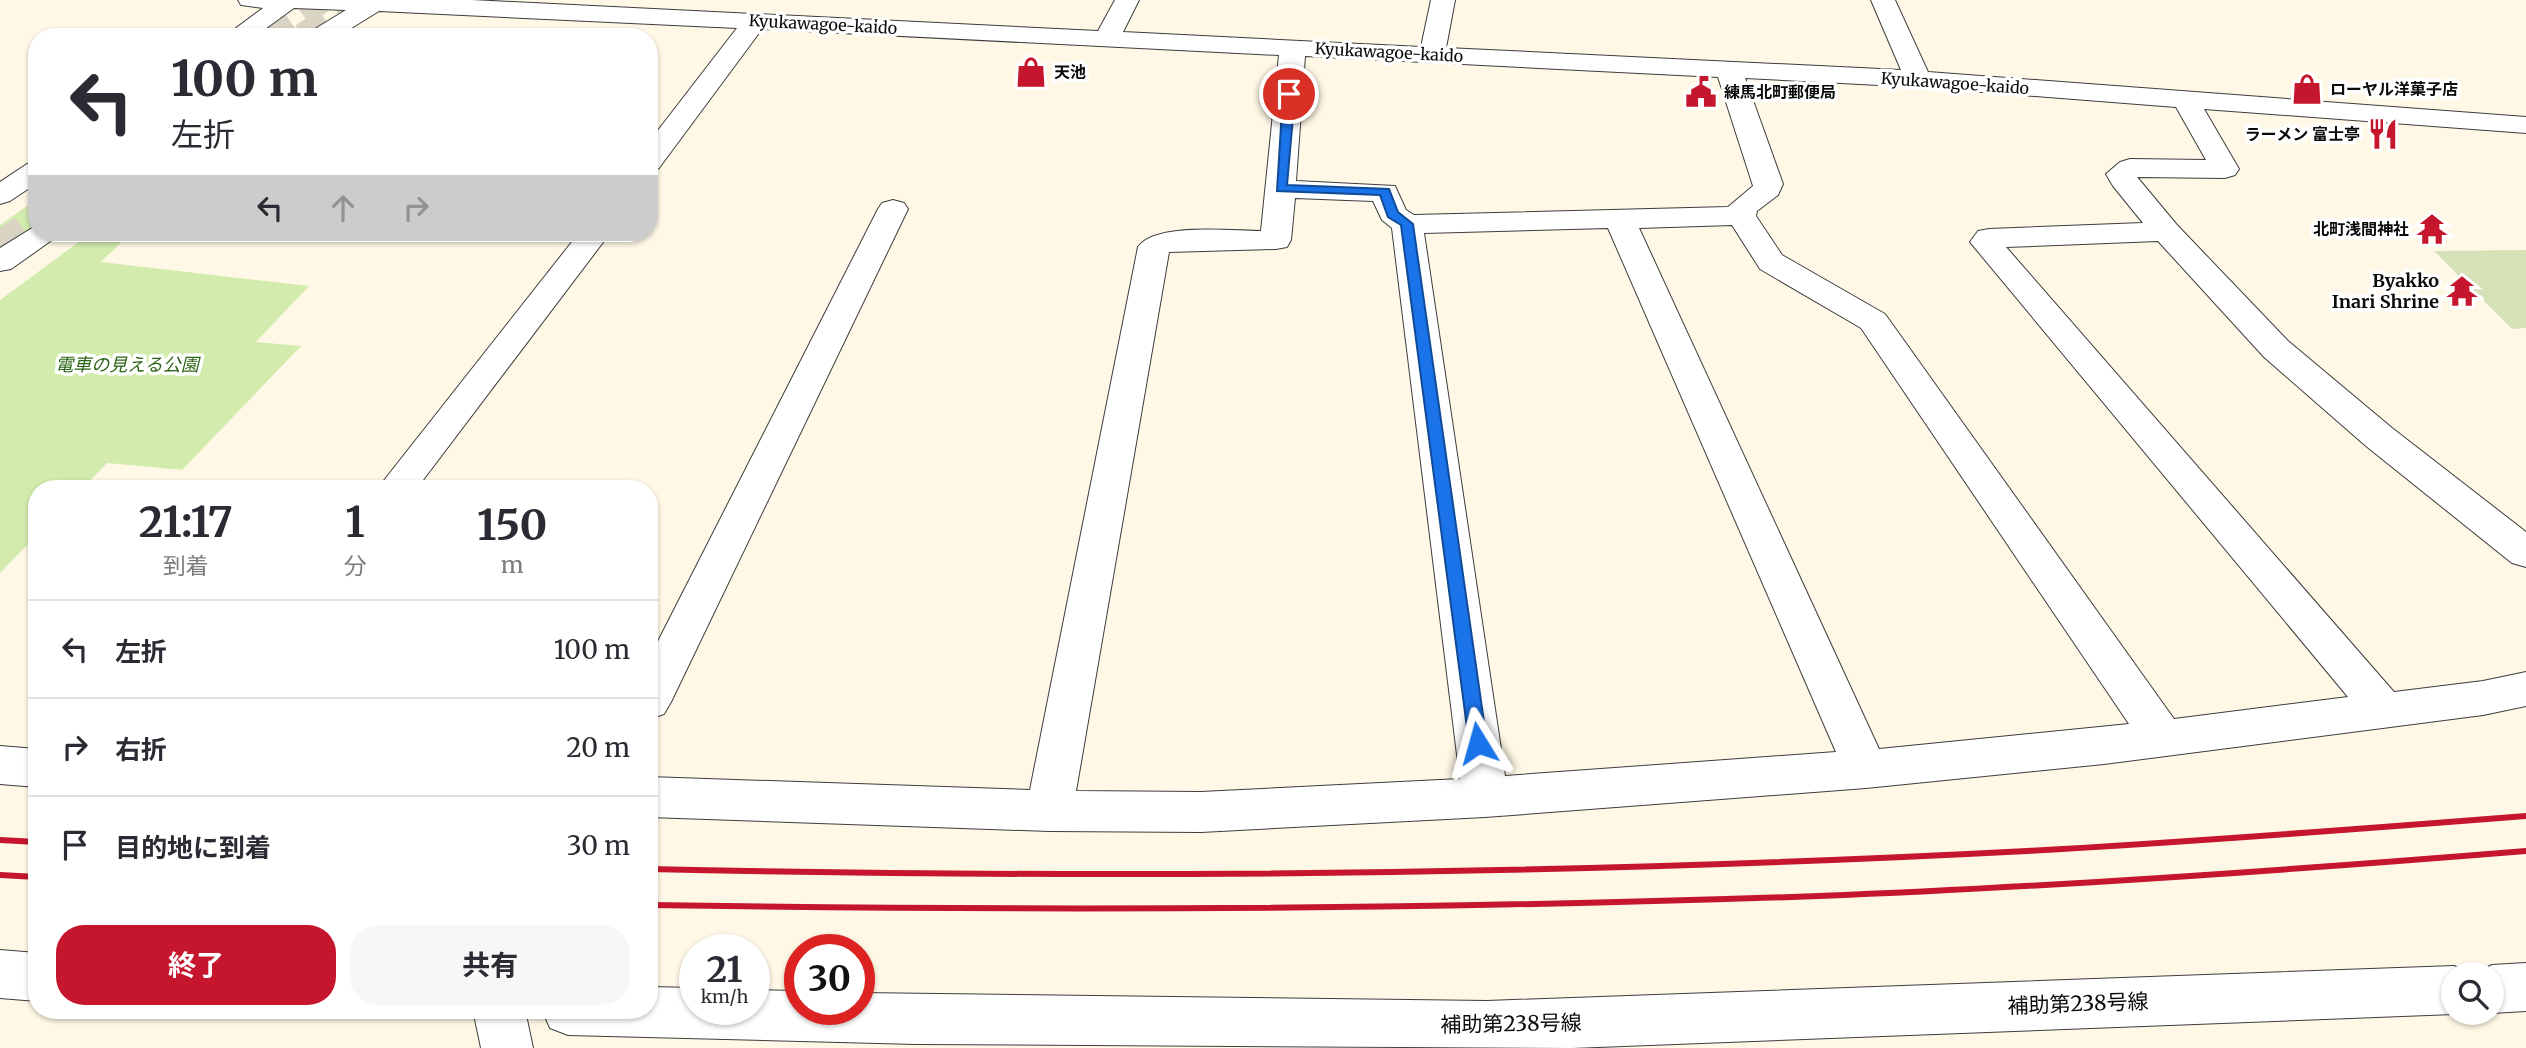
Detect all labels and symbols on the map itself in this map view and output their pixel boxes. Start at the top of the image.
street label: Kyukawagoe-kaido [748,10,898,38]
street label: Kyukawagoe-kaido [1314,38,1464,66]
shop icon: 天池 [1014,55,1048,89]
place label: 天池 [1054,62,1086,82]
pin [1259,64,1319,124]
street label: Kyukawagoe-kaido [1880,68,2030,98]
shop icon: ローヤル洋菓子店 [2290,72,2324,106]
public building icon: 練馬北町郵便局 [1684,75,1718,109]
place label: ローヤル洋菓子店 [2330,79,2458,99]
place label: 練馬北町郵便局 [1724,82,1836,102]
restaurant icon: ラーメン 富士亭 [2366,117,2400,151]
place label: ラーメン 富士亭 [2245,124,2360,144]
temple icon: 北町浅間神社 [2415,212,2449,246]
place label: 北町浅間神社 [2313,219,2409,239]
place label: Byakko Inari Shrine [2332,269,2439,313]
temple icon: Byakko Inari Shrine [2445,274,2479,308]
park label: 電車の見える公園 [55,353,202,376]
position arrow [1441,706,1515,780]
speed limit sign: 30 [784,934,875,1025]
street label: 補助第238号線 [2007,988,2149,1019]
street label: 補助第238号線 [1440,1009,1582,1038]

